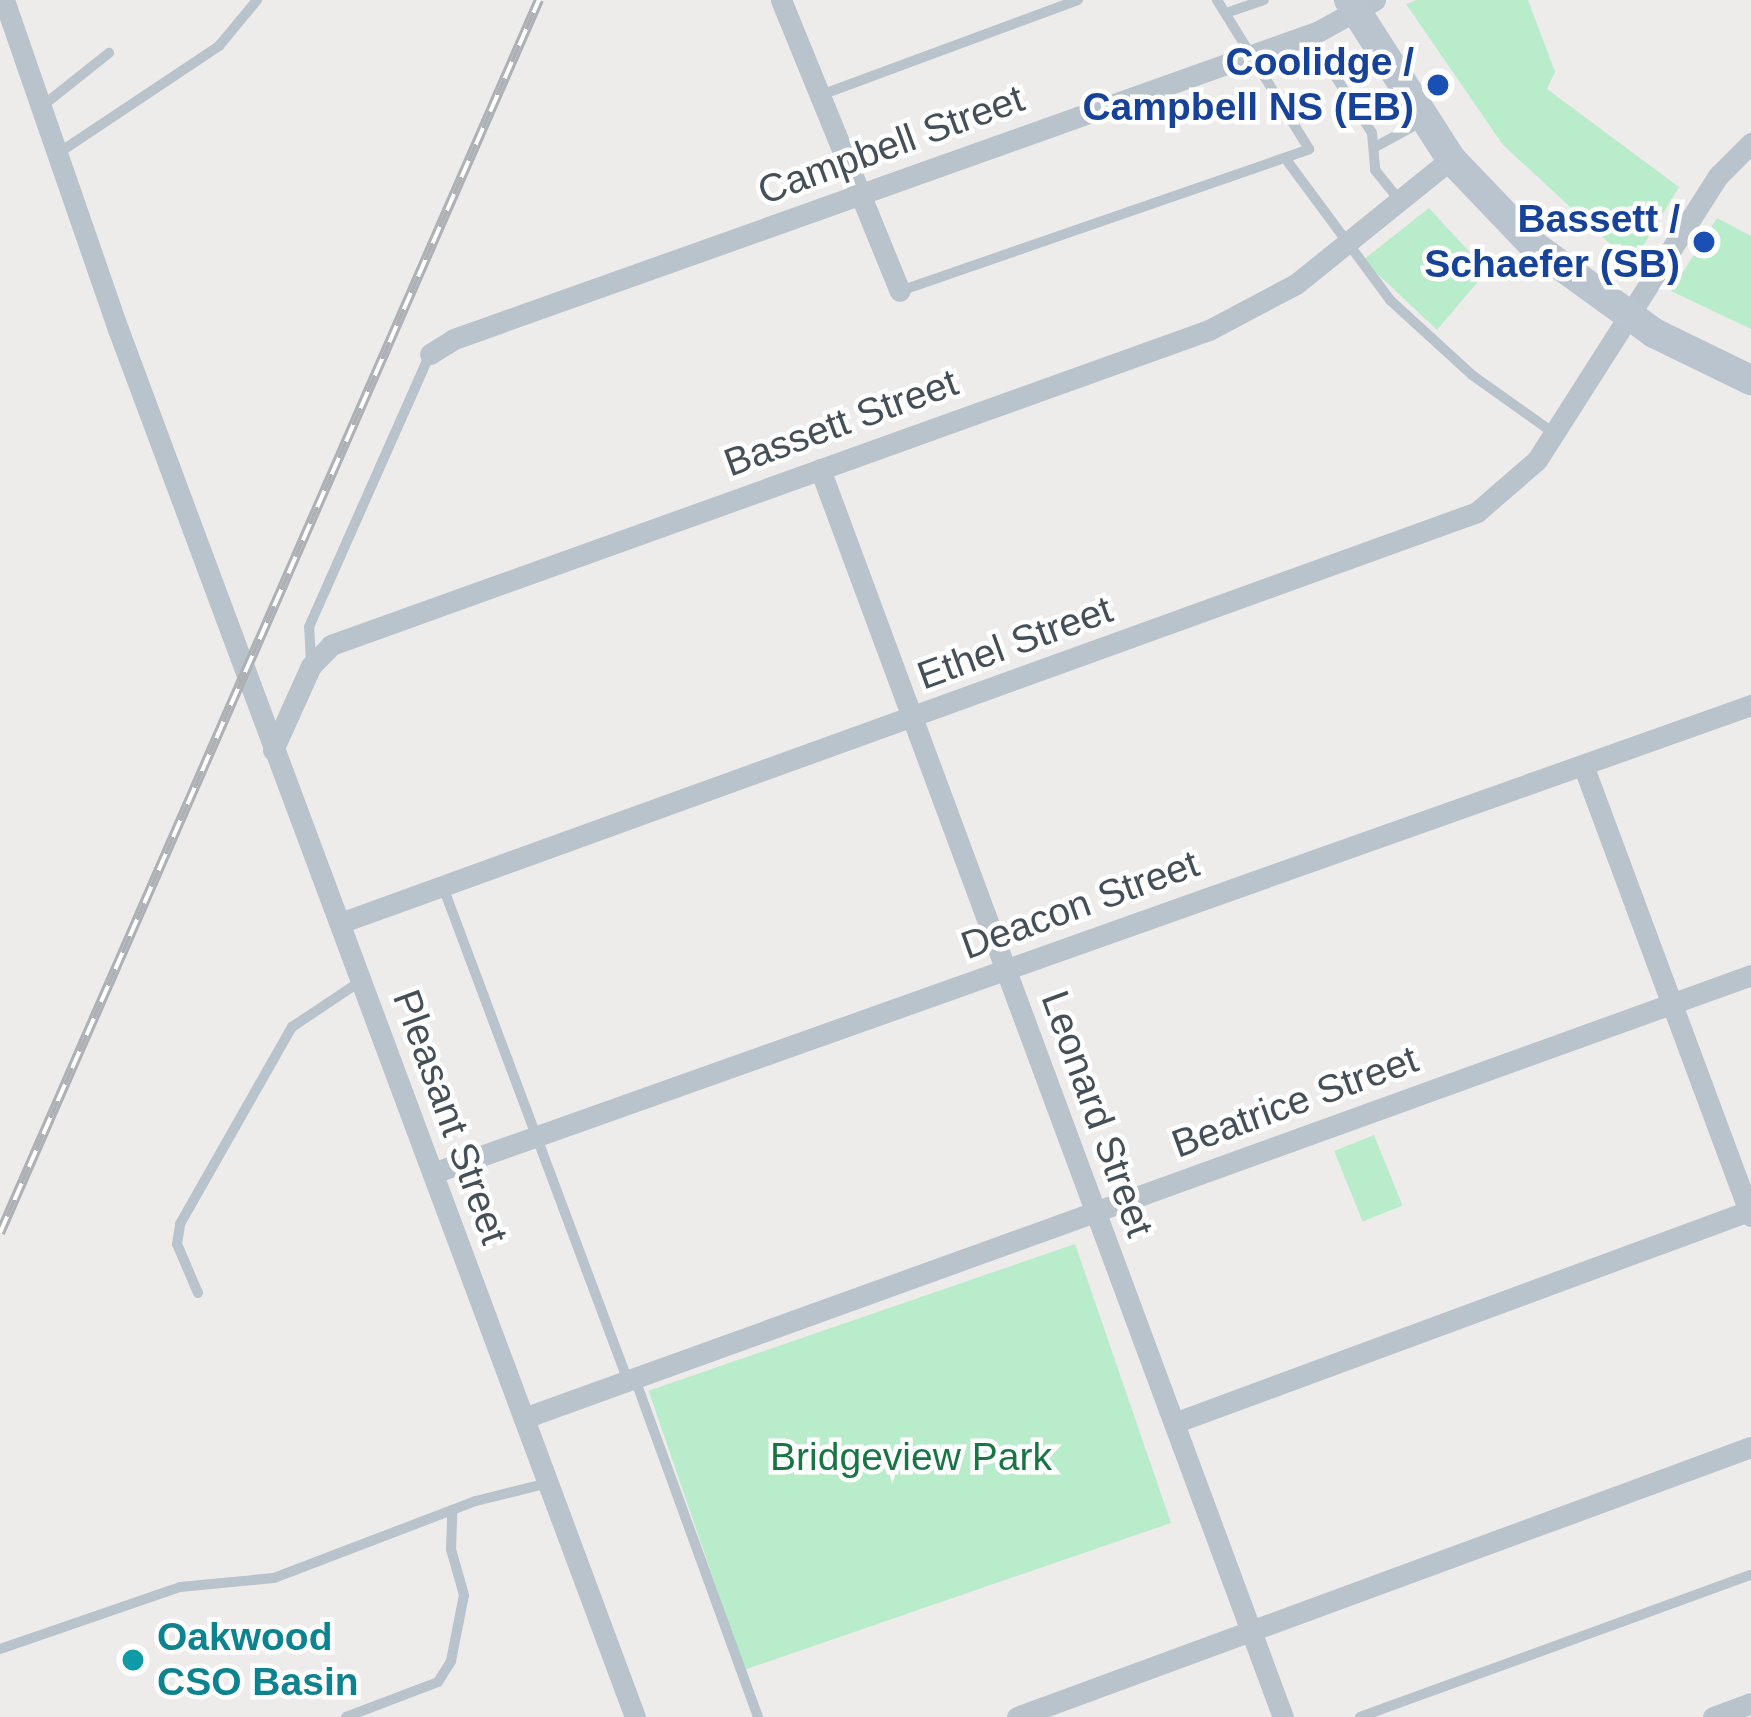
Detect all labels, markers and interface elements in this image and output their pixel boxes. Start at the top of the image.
place label: Coolidge / Campbell NS (EB) [1082,40,1414,131]
marker: Coolidge / Campbell NS (EB) [1425,72,1451,98]
street label: Campbell Street [752,75,1030,215]
place label: Bassett / Schaefer (SB) [1424,197,1680,288]
marker: Bassett / Schaefer (SB) [1691,229,1717,255]
street label: Bassett Street [718,359,964,487]
street label: Ethel Street [911,586,1119,700]
street label: Deacon Street [955,840,1205,970]
street label: Pleasant Street [382,984,518,1250]
street label: Leonard Street [1031,985,1163,1243]
street label: Beatrice Street [1166,1036,1424,1168]
park label: Bridgeview Park [770,1434,1052,1480]
place label: Oakwood CSO Basin [157,1615,359,1706]
marker: Oakwood CSO Basin [120,1647,146,1673]

